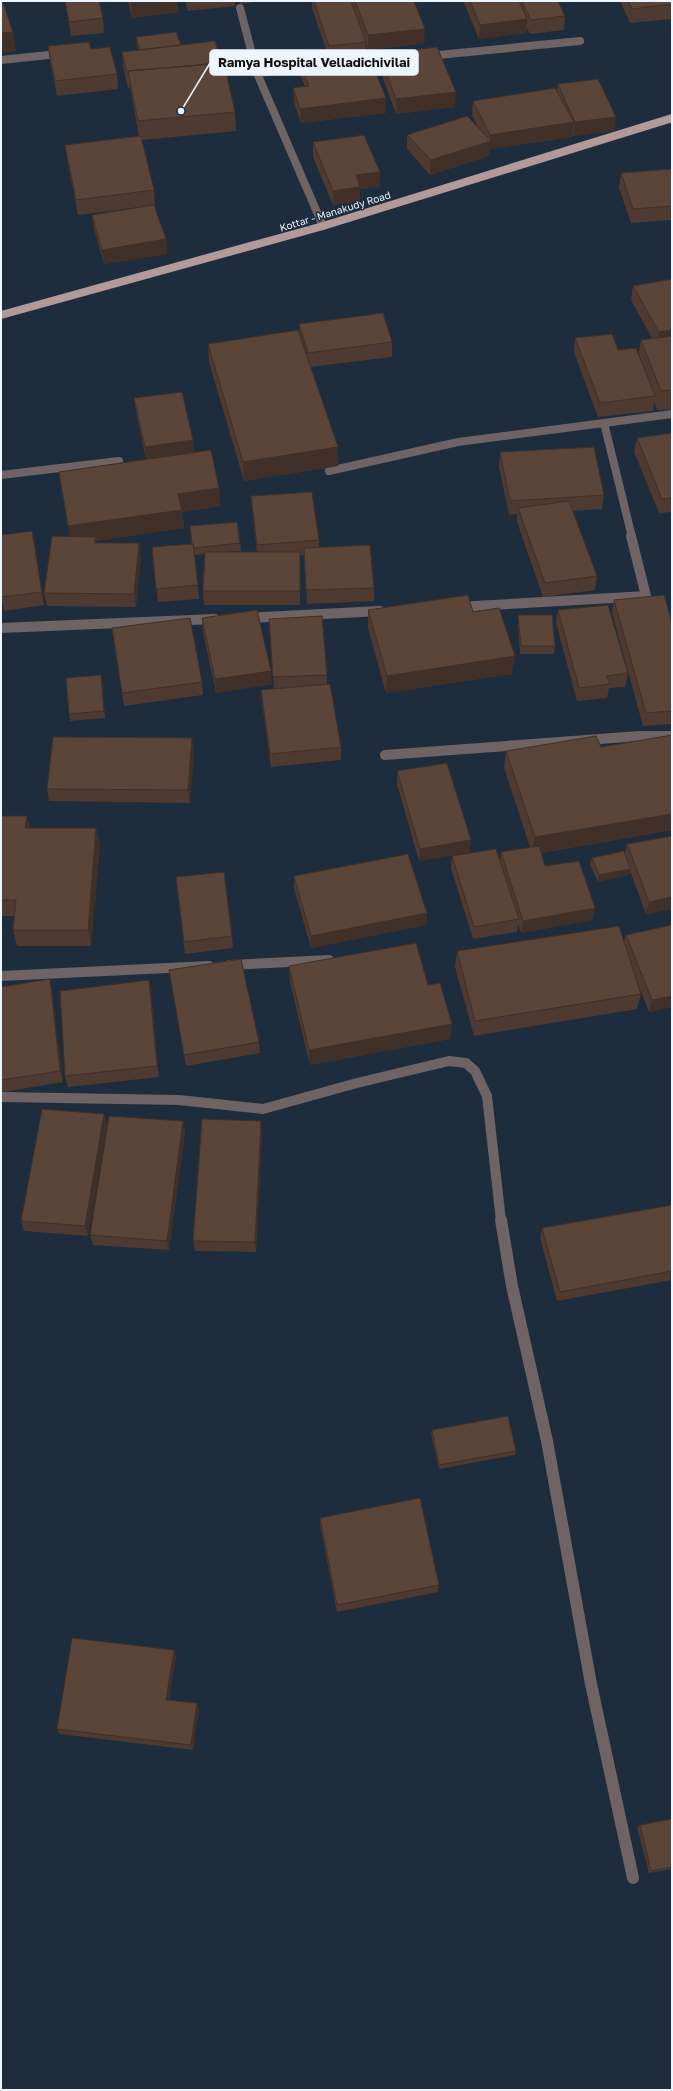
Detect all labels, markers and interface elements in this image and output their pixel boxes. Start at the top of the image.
callout: Ramya Hospital Velladichivilai [210,50,418,75]
text: Ramya Hospital Velladichivilai [218,54,410,70]
street label: Kottar - Manakudy Road [278,188,392,234]

